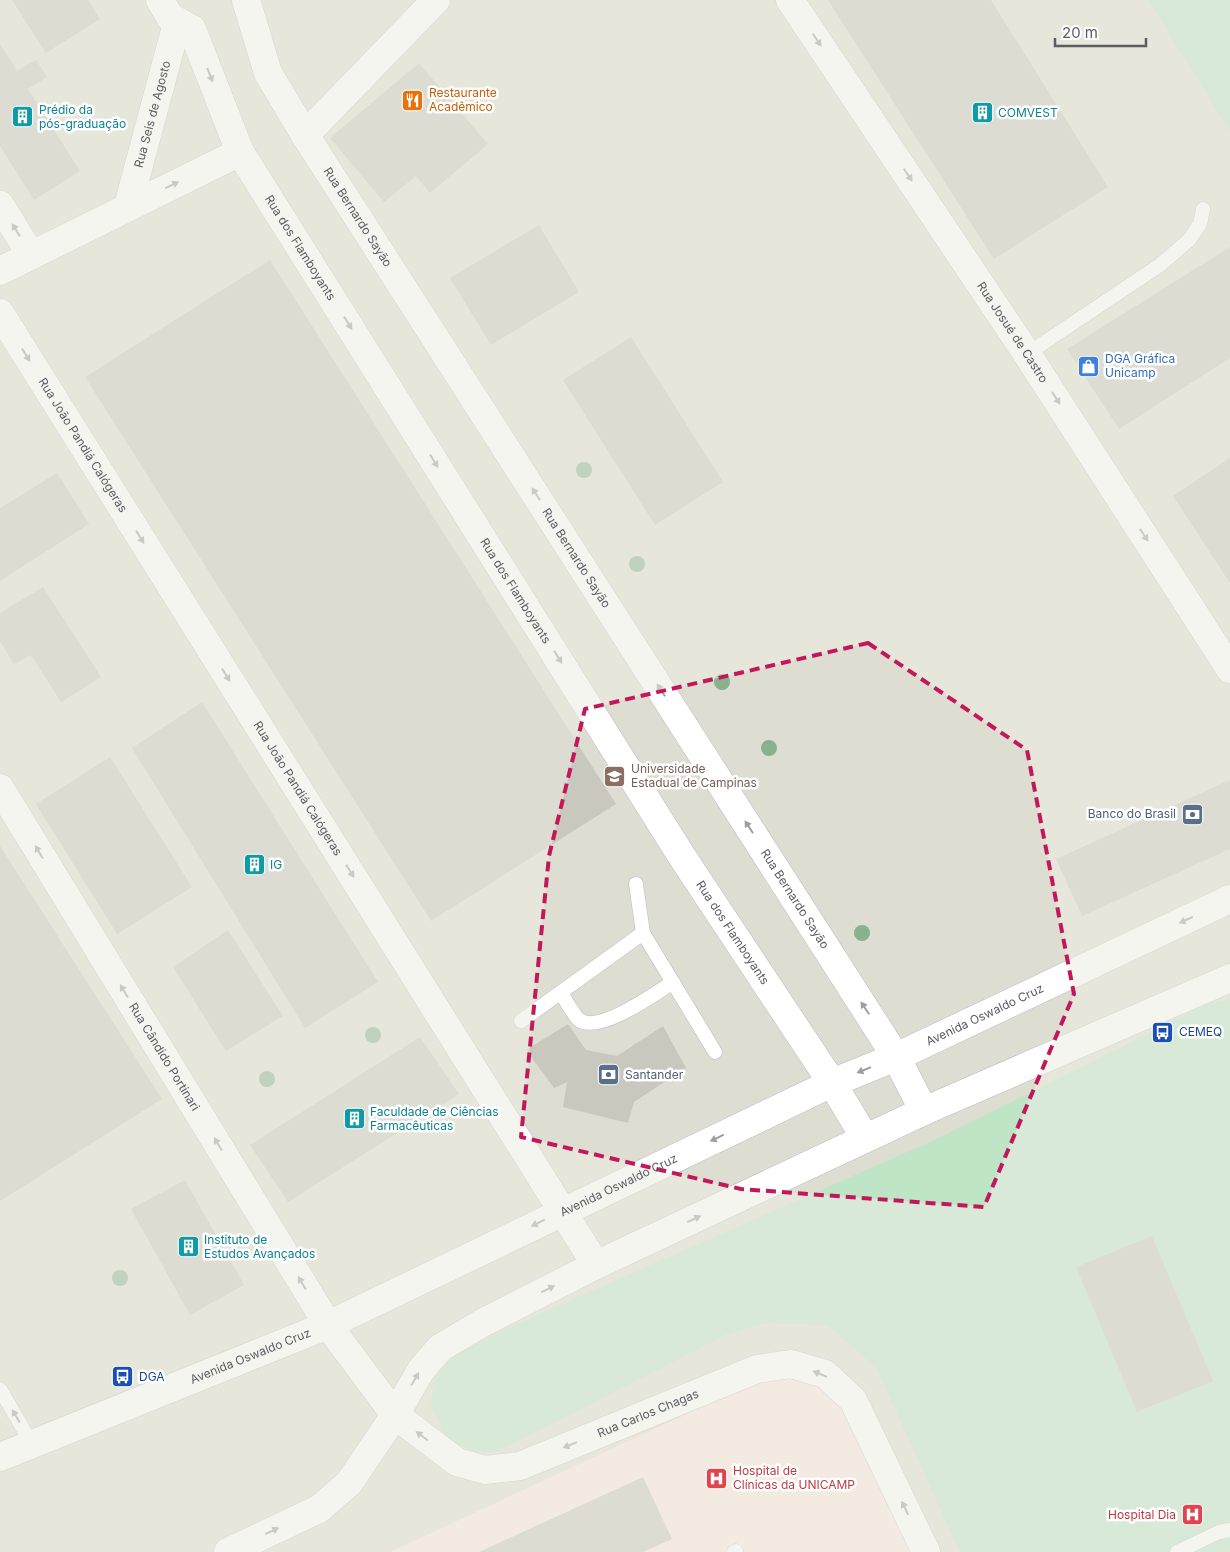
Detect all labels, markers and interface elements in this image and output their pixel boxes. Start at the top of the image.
scale bar [1055,15,1146,47]
text: 20 m [1062,23,1098,42]
one-way arrow [812,34,822,47]
street label: Rua Seis de Agosto [131,59,174,169]
one-way arrow [206,68,214,82]
place label: Restaurante Acadêmico [429,85,497,114]
restaurant icon: Restaurante Acadêmico [401,88,425,112]
building icon: COMVEST [970,101,994,125]
place label: Prédio da pós-graduação [39,102,126,131]
building icon: Prédio da pós-graduação [11,105,35,129]
place label: COMVEST [998,105,1058,120]
street label: Rua Bernardo Sayão [321,164,396,270]
one-way arrow [903,168,913,182]
one-way arrow [165,181,179,189]
street label: Rua dos Flamboyants [262,192,339,303]
one-way arrow [11,224,20,237]
street label: Rua Josué de Castro [974,279,1052,385]
one-way arrow [343,316,352,330]
one-way arrow [21,348,31,361]
place label: DGA Gráfica Unicamp [1105,351,1175,380]
shop icon: DGA Gráfica Unicamp [1077,354,1101,378]
street label: Rua João Pandiá Calógeras [35,375,131,515]
one-way arrow [1051,391,1061,405]
one-way arrow [429,454,439,467]
one-way arrow [531,487,540,501]
street label: Rua Bernardo Sayão [539,505,614,611]
one-way arrow [1139,528,1148,541]
one-way arrow [135,530,145,543]
street label: Rua dos Flamboyants [477,535,554,646]
one-way arrow [553,651,562,664]
one-way arrow [222,668,231,681]
one-way arrow [656,683,666,696]
street label: Rua João Pandiá Calógeras [250,718,346,858]
place label: Universidade Estadual de Campinas [631,761,757,790]
school or university icon: Universidade Estadual de Campinas [603,764,627,788]
bank icon: Banco do Brasil [1180,802,1204,826]
place label: Banco do Brasil [1088,806,1176,821]
one-way arrow [744,820,753,833]
one-way arrow [34,845,44,859]
street label: Rua Bernardo Sayão [758,846,833,951]
building icon: IG [242,853,266,877]
place label: IG [270,857,282,872]
one-way arrow [345,865,355,878]
street label: Rua dos Flamboyants [693,878,773,987]
one-way arrow [1179,916,1193,924]
street label: Avenida Oswaldo Cruz [923,980,1046,1049]
one-way arrow [119,984,128,997]
street label: Rua Cândido Portinari [126,1000,203,1113]
one-way arrow [860,1001,869,1014]
bus stop icon: CEMEQ [1151,1020,1175,1044]
place label: CEMEQ [1179,1024,1222,1039]
bank icon: Santander [597,1063,621,1087]
one-way arrow [857,1066,871,1074]
place label: Santander [625,1067,684,1082]
place label: Faculdade de Ciências Farmacêuticas [370,1104,499,1133]
building icon: Faculdade de Ciências Farmacêuticas [342,1107,366,1131]
one-way arrow [710,1134,724,1142]
one-way arrow [213,1138,222,1151]
street label: Avenida Oswaldo Cruz [557,1150,680,1220]
one-way arrow [687,1214,701,1222]
one-way arrow [531,1219,546,1227]
place label: Instituto de Estudos Avançados [204,1232,315,1261]
building icon: Instituto de Estudos Avançados [176,1235,200,1259]
one-way arrow [298,1276,307,1289]
one-way arrow [541,1285,555,1293]
street label: Avenida Oswaldo Cruz [188,1325,313,1387]
bus stop icon: DGA [111,1365,135,1389]
place label: DGA [139,1369,165,1384]
one-way arrow [813,1369,827,1377]
one-way arrow [411,1372,420,1385]
street label: Rua Carlos Chagas [595,1386,701,1441]
one-way arrow [11,1410,20,1423]
one-way arrow [416,1430,429,1441]
one-way arrow [563,1442,577,1450]
place label: Hospital de Clínicas da UNICAMP [733,1463,855,1492]
hospital icon: Hospital de Clínicas da UNICAMP [705,1466,729,1490]
one-way arrow [901,1501,909,1515]
hospital icon: Hospital Dia [1180,1503,1204,1527]
place label: Hospital Dia [1108,1507,1176,1522]
one-way arrow [265,1527,279,1535]

